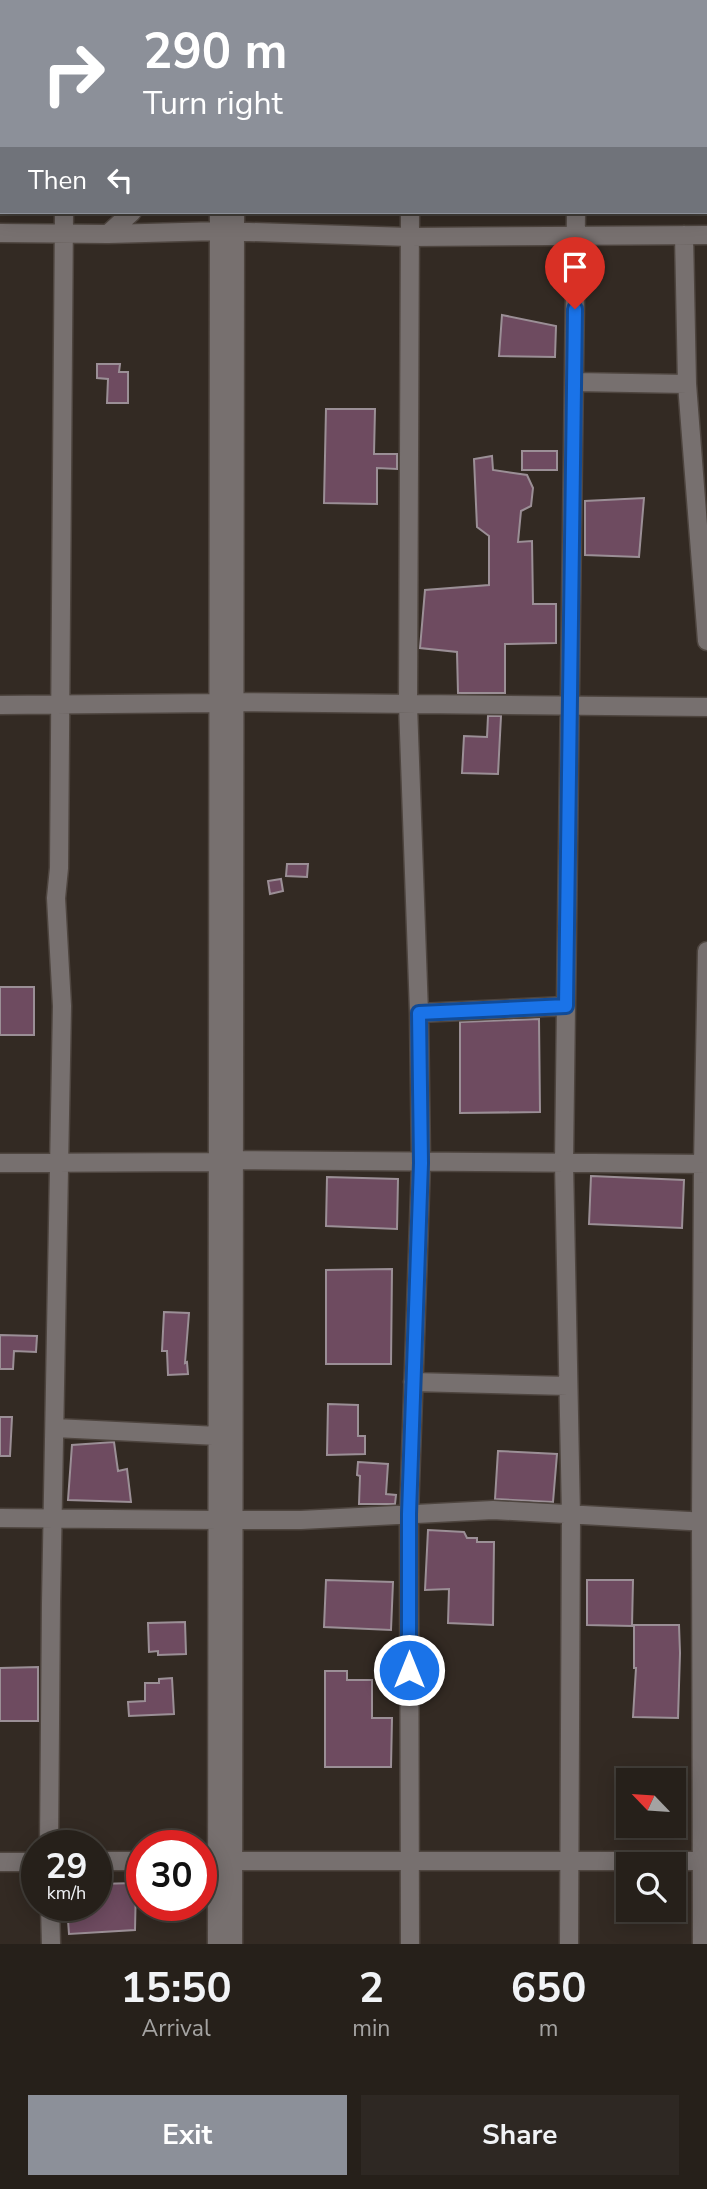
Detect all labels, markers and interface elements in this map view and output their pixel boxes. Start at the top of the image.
text: 290 m [143,18,287,85]
icon: right [28,28,119,119]
text: Turn right [143,82,283,125]
icon: left [101,161,139,199]
text: Then [28,163,87,198]
pin [545,237,605,309]
icon: arrive [556,248,594,286]
position arrow [372,1633,446,1707]
north arrow [616,1768,686,1838]
map controls [616,1768,686,1922]
speed limit sign: 30 [126,1830,217,1921]
text: 29 [45,1843,88,1890]
button: search [616,1852,686,1922]
text: km/h [47,1881,86,1905]
text: 15:50 [121,1960,232,2017]
text: 2 [359,1960,384,2017]
text: 650 [511,1960,586,2017]
text: Arrival [142,2013,211,2044]
text: min [352,2013,390,2044]
text: m [539,2013,559,2044]
button: Exit [28,2095,347,2175]
button: Share [361,2095,679,2175]

